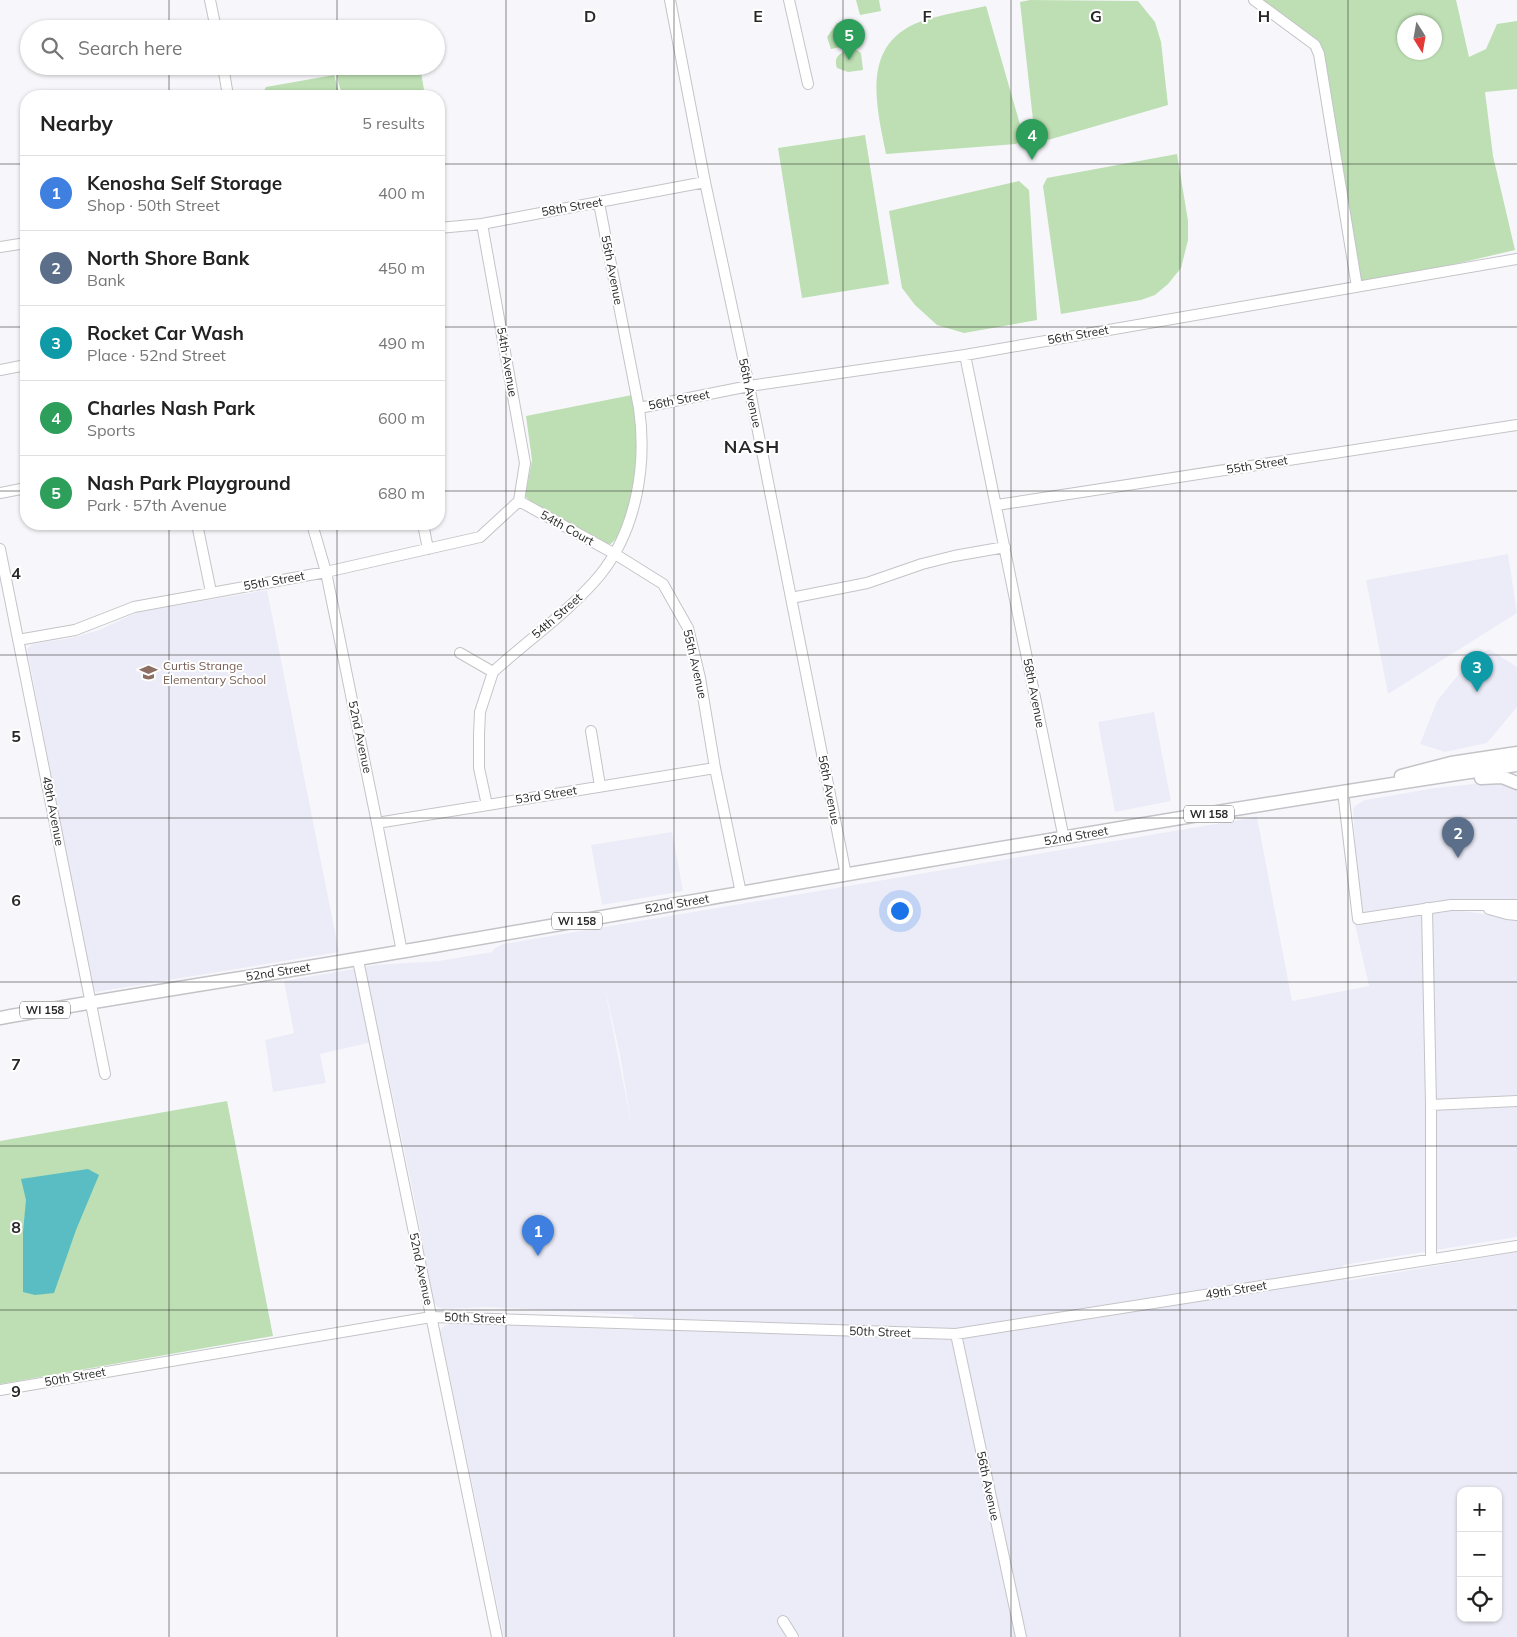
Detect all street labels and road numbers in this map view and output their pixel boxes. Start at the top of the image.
street label: 58th Street [540,194,604,219]
street label: 55th Avenue [598,234,627,306]
street label: 56th Street [1046,322,1110,347]
street label: 54th Avenue [494,326,521,398]
street label: 56th Avenue [736,357,765,429]
street label: 56th Street [647,386,711,413]
street label: 55th Street [1225,452,1289,477]
street label: 54th Court [538,507,597,548]
street label: 55th Street [242,568,306,593]
street label: 54th Street [528,590,585,642]
street label: 55th Avenue [680,628,711,700]
street label: 58th Avenue [1020,657,1049,729]
street label: 52nd Avenue [346,699,375,774]
street label: 56th Avenue [815,754,844,826]
street label: 49th Avenue [39,775,68,847]
street label: 53rd Street [514,782,578,807]
road number: WI 158 [1184,806,1234,822]
street label: 52nd Street [1043,822,1109,849]
street label: 52nd Street [644,890,710,917]
road number: WI 158 [552,912,602,929]
street label: 52nd Street [245,959,311,984]
road number: WI 158 [20,1002,70,1018]
street label: 52nd Avenue [407,1231,436,1306]
street label: 49th Street [1204,1277,1268,1302]
street label: 50th Street [444,1309,506,1326]
street label: 50th Street [849,1323,911,1340]
street label: 50th Street [43,1364,107,1389]
street label: 56th Avenue [974,1450,1003,1522]

